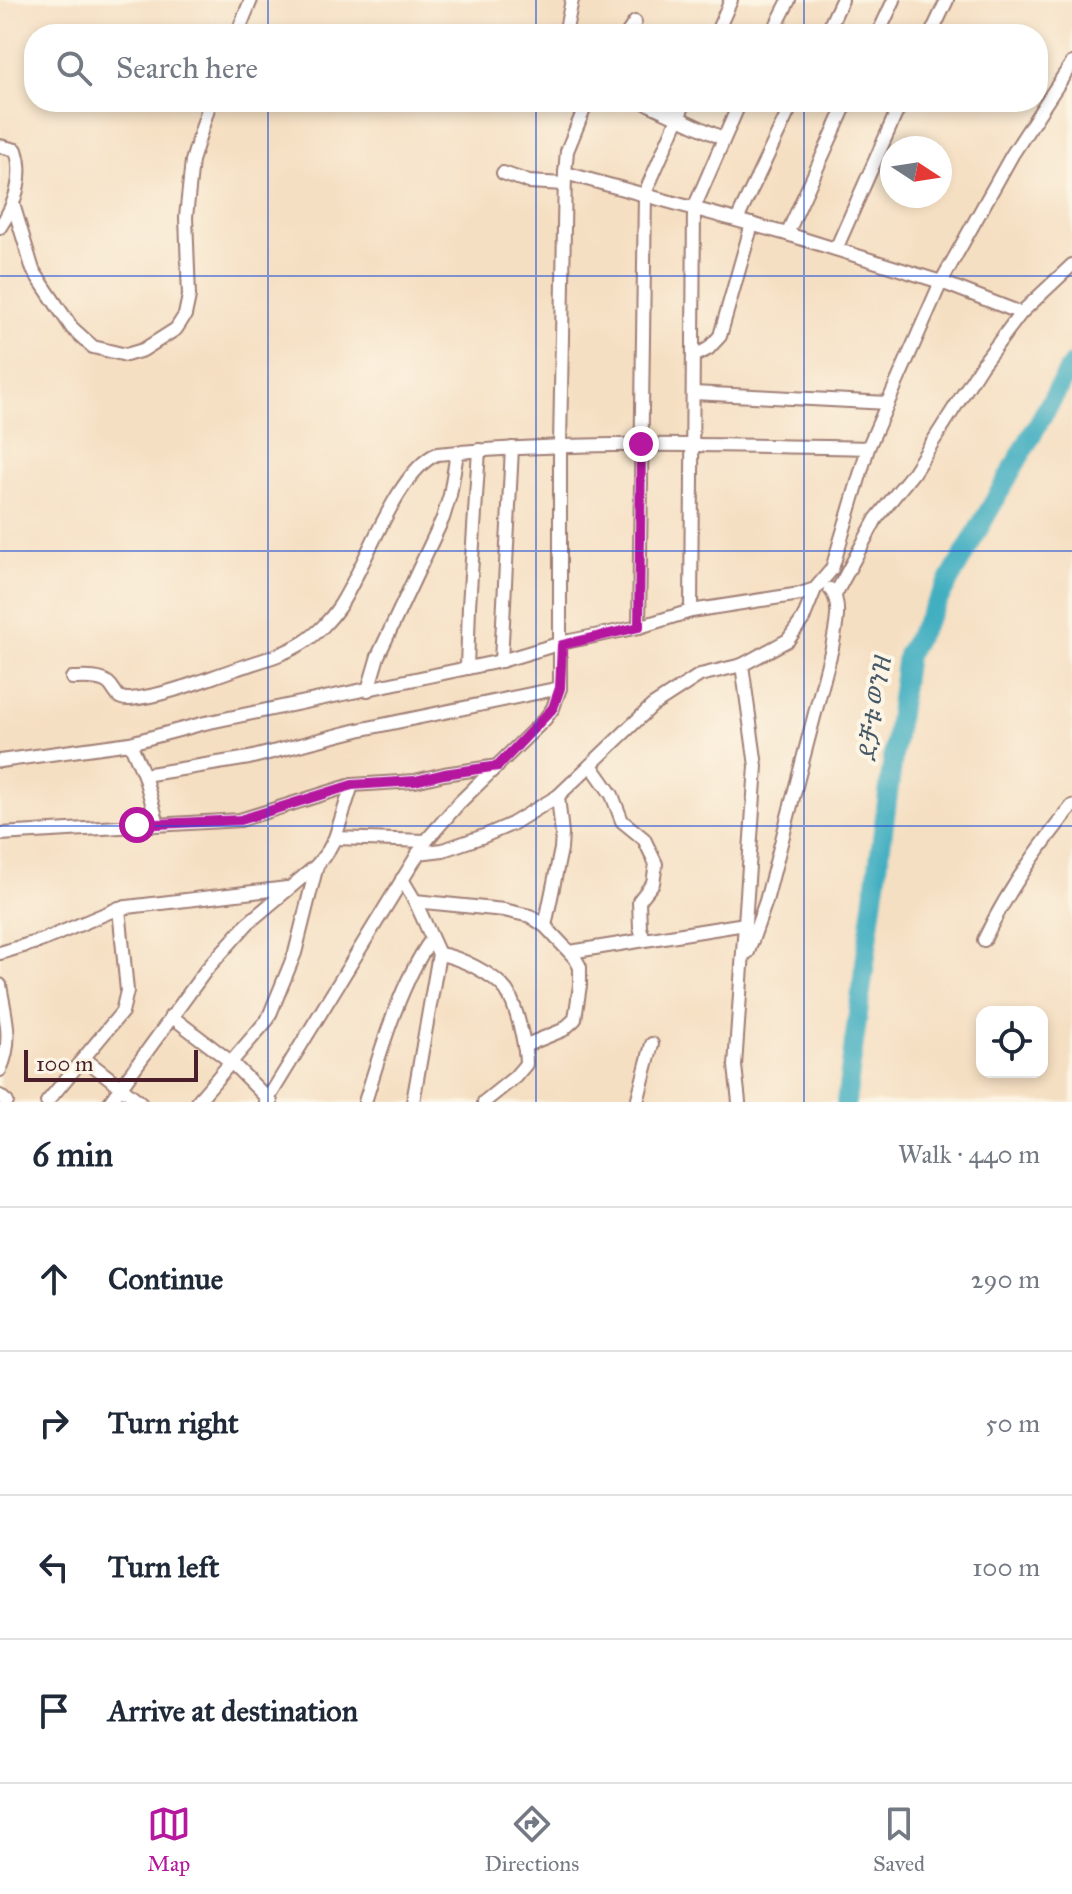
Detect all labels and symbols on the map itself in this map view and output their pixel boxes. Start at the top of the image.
north arrow [880,136,952,208]
route end [623,426,659,462]
water label: ደቻቱ ወንዝ [852,653,898,764]
route start [119,807,155,843]
scale bar [24,1046,198,1082]

